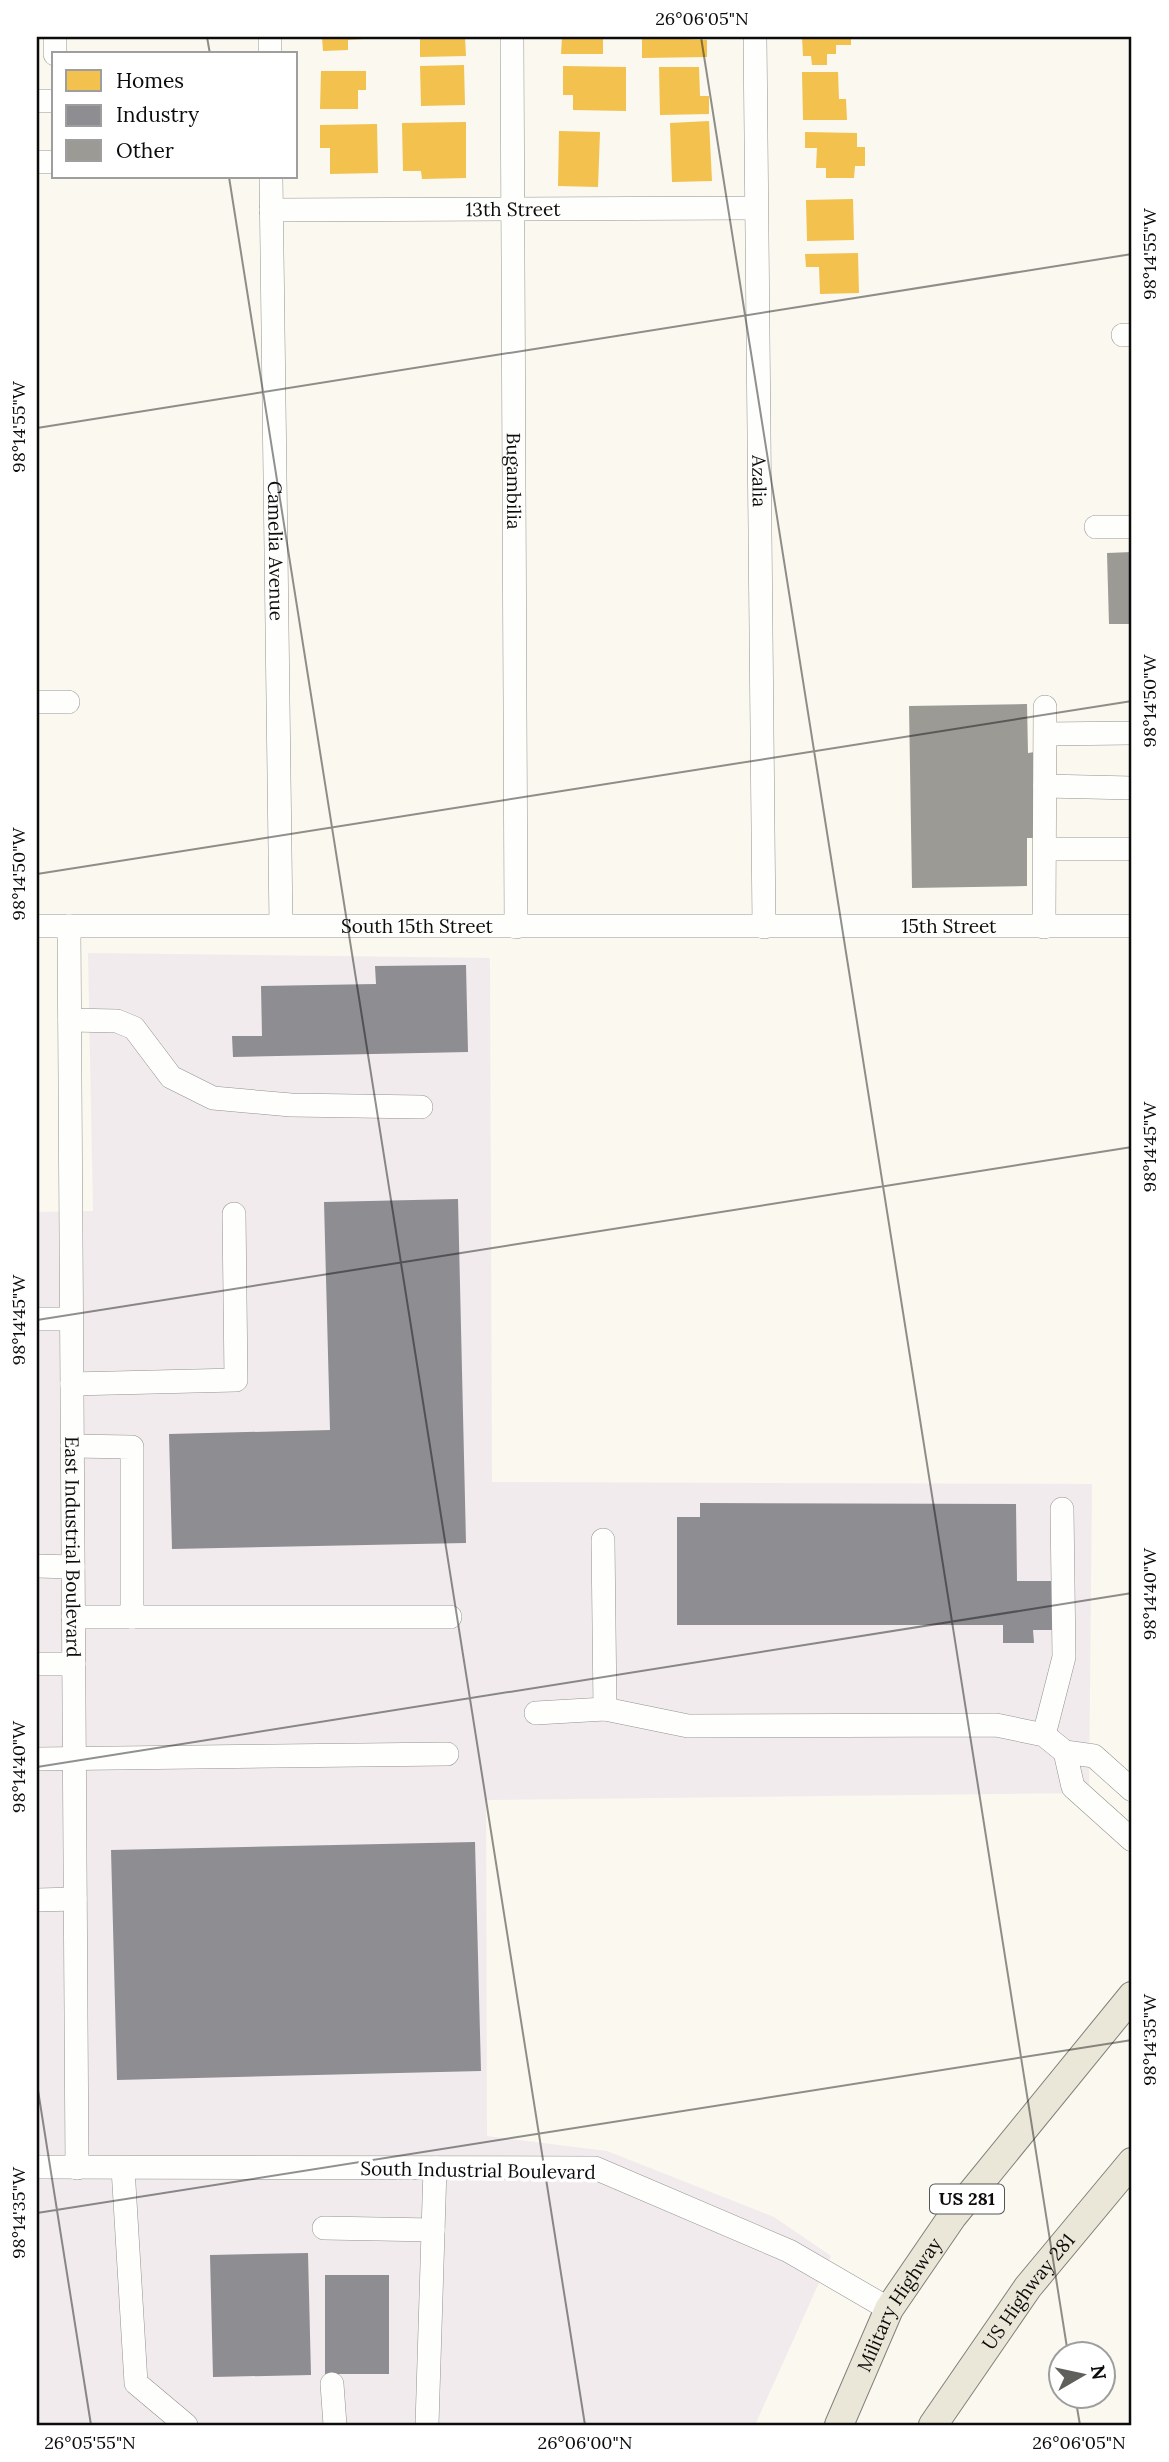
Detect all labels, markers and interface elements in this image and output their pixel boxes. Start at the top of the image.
text: 26°06'05"N [655,7,749,30]
legend [52,52,298,178]
text: Homes [116,67,184,94]
text: Industry [116,101,199,128]
text: Other [116,137,174,164]
street label: 13th Street [465,197,561,221]
text: 98°14'55"W [1138,207,1161,300]
text: 98°14'55"W [7,380,30,473]
street label: Bugambilia [502,432,526,530]
street label: Azalia [747,454,772,507]
street label: Camelia Avenue [263,481,289,621]
text: 98°14'50"W [1138,654,1161,747]
text: 98°14'50"W [7,827,30,920]
street label: South 15th Street [341,914,494,938]
street label: 15th Street [902,914,997,938]
text: 98°14'45"W [1138,1101,1161,1192]
text: 98°14'45"W [7,1274,30,1365]
street label: East Industrial Boulevard [60,1436,86,1658]
text: 98°14'40"W [1138,1547,1161,1640]
text: 98°14'40"W [7,1720,30,1813]
text: 98°14'35"W [1138,1993,1161,2086]
street label: South Industrial Boulevard [360,2156,596,2184]
text: 98°14'35"W [7,2166,30,2259]
road number: US 281 [930,2185,1004,2214]
street label: US Highway 281 [976,2228,1080,2354]
street label: Military Highway [851,2233,947,2375]
north arrow [1046,2340,1116,2410]
text: N [1086,2363,1112,2382]
text: 26°05'55"N [44,2431,136,2454]
text: 26°06'00"N [538,2431,633,2454]
text: 26°06'05"N [1032,2431,1126,2454]

